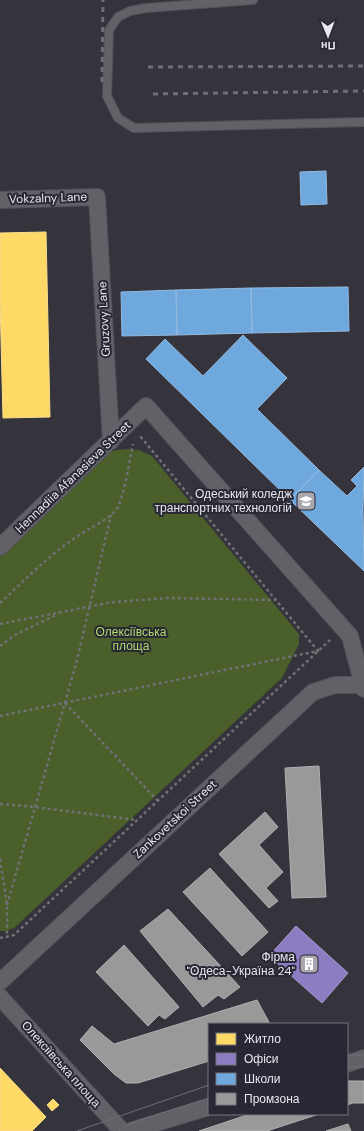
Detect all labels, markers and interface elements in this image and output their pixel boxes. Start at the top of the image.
north arrow [308,16,348,56]
text: Пн [321,39,336,53]
street label: Vokzalny Lane [9,189,88,207]
street label: Gruzovy Lane [94,281,114,357]
street label: Hennadiia Afanasieva Street [12,417,135,537]
place label: Одеський коледж транспортних технологій [155,486,292,516]
school or university icon: Одеський коледж транспортних технологій [295,490,317,512]
park label: Олексіївська площа [96,624,167,654]
street label: Zankovetskoi Street [130,776,220,862]
place label: Фірма "Одеса-Україна 24" [187,949,295,979]
building icon: Фірма "Одеса-Україна 24" [298,953,320,975]
street label: Олексіївська площа [18,1017,104,1111]
legend [208,1023,348,1115]
text: Житло [244,1031,281,1047]
text: Офіси [244,1051,279,1067]
text: Школи [244,1071,281,1087]
text: Промзона [244,1091,300,1107]

